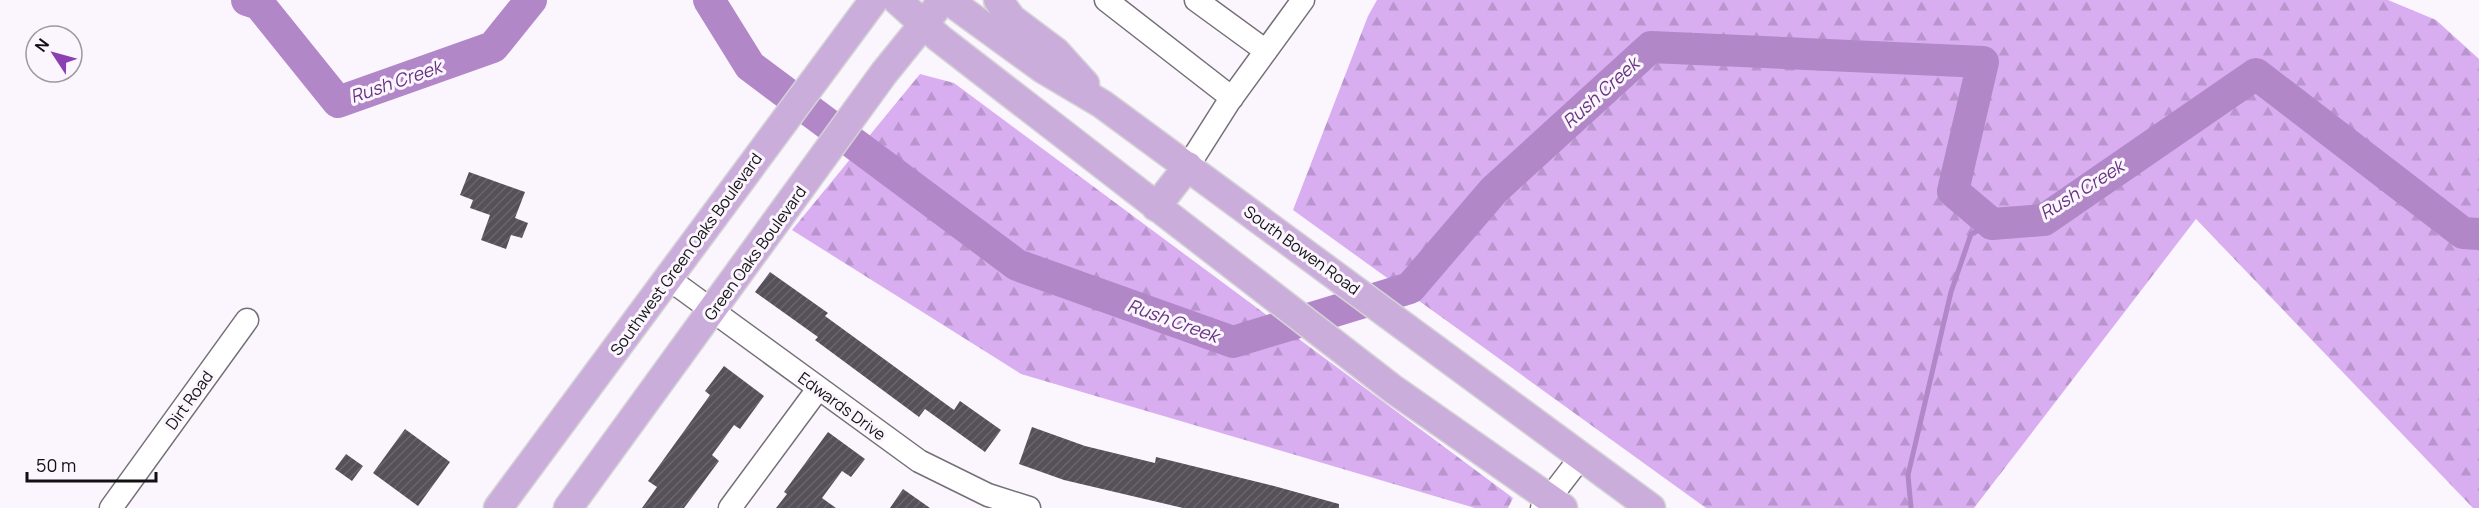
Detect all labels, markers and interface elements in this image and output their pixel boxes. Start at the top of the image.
north arrow [24,24,84,84]
text: N [30,34,54,56]
water label: Rush Creek [1557,50,1646,133]
water label: Rush Creek [347,53,447,108]
street label: Southwest Green Oaks Boulevard [605,148,767,360]
water label: Rush Creek [2035,152,2131,224]
street label: Green Oaks Boulevard [699,181,811,325]
street label: South Bowen Road [1239,200,1365,300]
water label: Rush Creek [1125,293,1225,349]
street label: Dirt Road [160,366,218,434]
street label: Edwards Drive [794,367,890,445]
scale bar [27,445,156,483]
text: 50 m [36,453,76,477]

